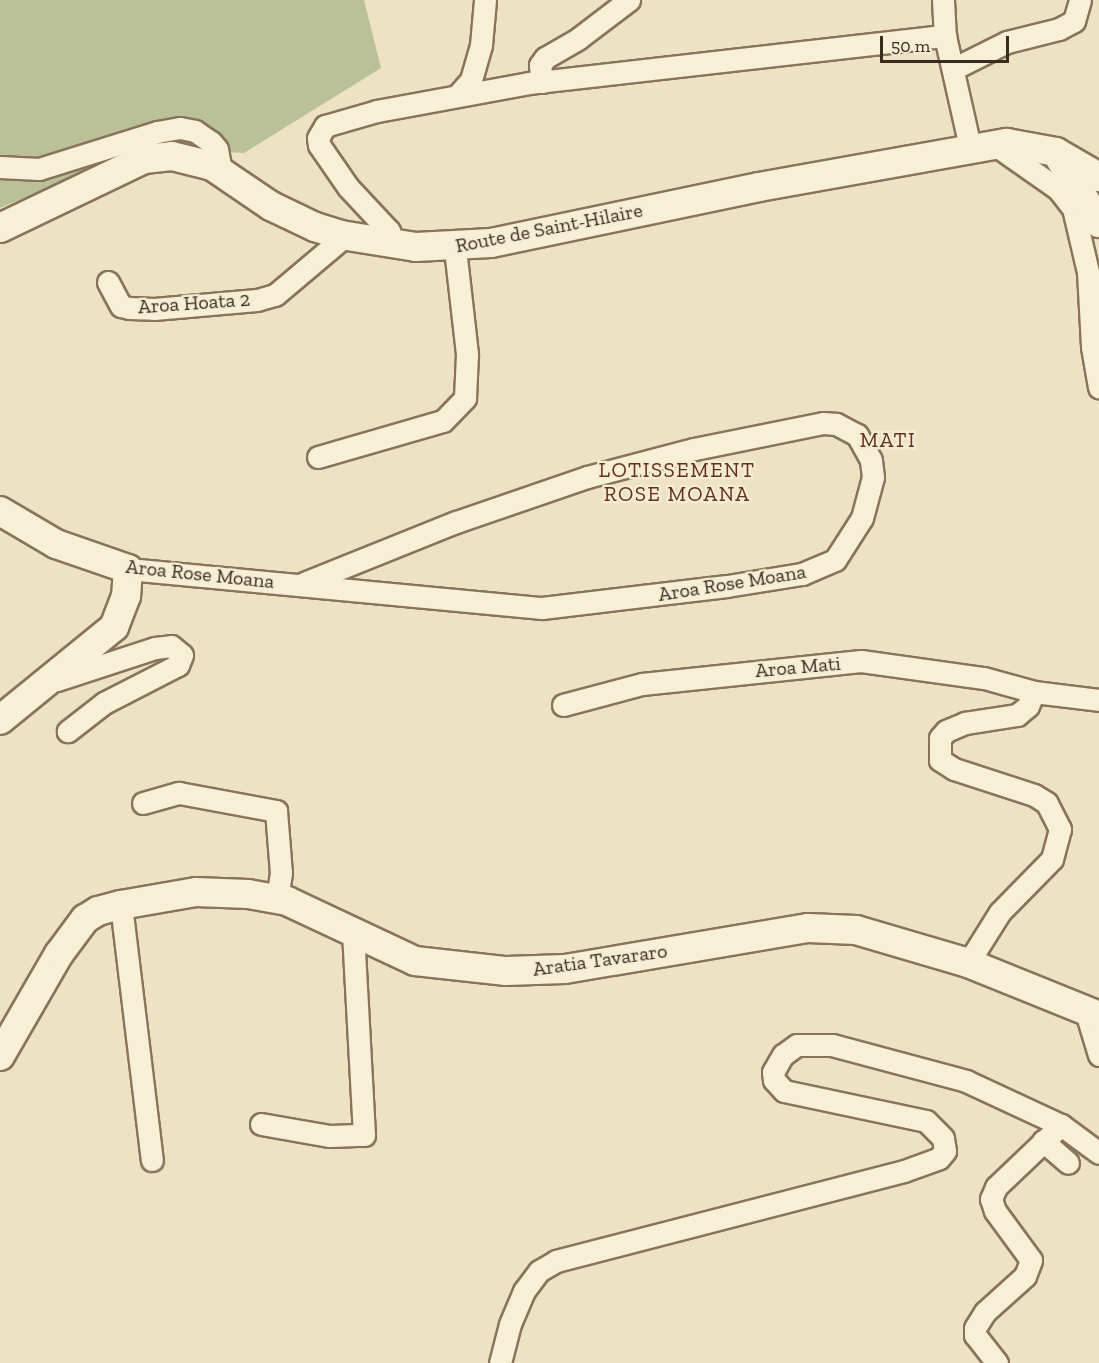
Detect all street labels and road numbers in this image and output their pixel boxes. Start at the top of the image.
street label: Route de Saint-Hilaire [453,198,645,258]
street label: Aroa Hoata 2 [137,287,251,319]
street label: Aroa Rose Moana [125,554,275,594]
street label: Aroa Rose Moana [656,559,808,607]
street label: Aroa Mati [754,651,842,683]
street label: Aratia Tavararo [531,939,669,981]

